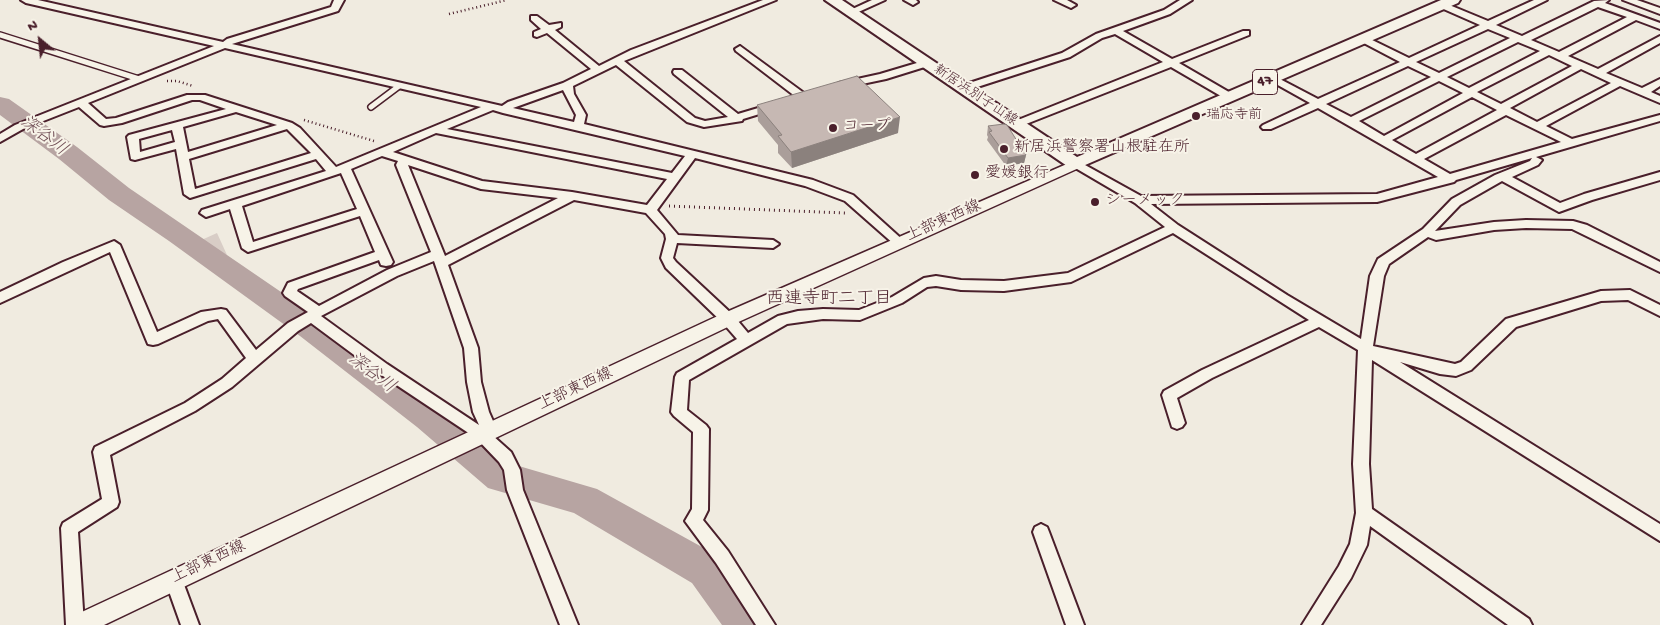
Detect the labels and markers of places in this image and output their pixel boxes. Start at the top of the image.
place label: 瑞応寺前 [1206,108,1262,124]
marker: 瑞応寺前 [1190,110,1202,122]
place label: コープ [843,118,891,138]
marker: コープ [827,122,839,134]
place label: 新居浜警察署山根駐在所 [1014,139,1190,159]
marker: 新居浜警察署山根駐在所 [998,143,1010,155]
place label: 愛媛銀行 [985,165,1049,185]
marker: 愛媛銀行 [969,169,981,181]
place label: シーメック [1105,192,1185,212]
marker: シーメック [1089,196,1101,208]

